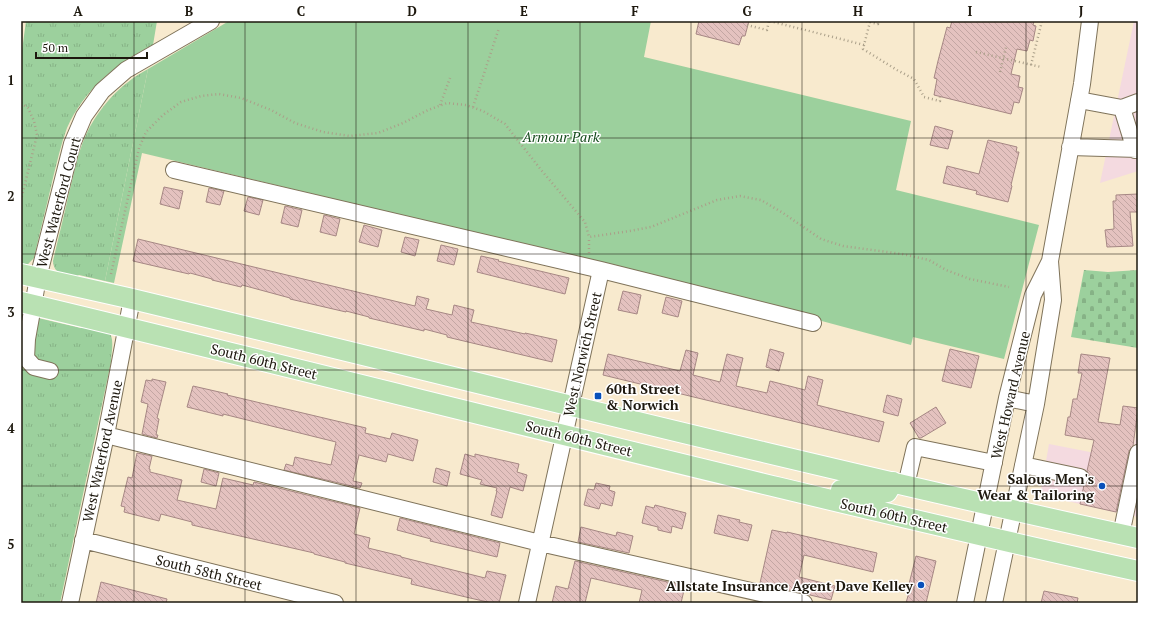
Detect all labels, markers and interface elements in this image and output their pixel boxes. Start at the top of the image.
text: A [73,2,83,20]
text: B [185,2,193,20]
text: C [297,2,305,20]
text: D [407,2,417,20]
text: E [520,2,528,20]
text: F [631,2,639,20]
text: G [742,2,752,20]
text: H [853,2,863,20]
text: I [968,2,973,20]
text: J [1079,2,1084,20]
scale bar [36,34,147,60]
text: 50 m [42,40,69,55]
text: 1 [7,71,15,89]
park label: Armour Park [522,127,600,146]
street label: West Waterford Court [31,134,85,269]
text: 2 [7,187,15,205]
street label: West Norwich Street [558,289,606,418]
text: 3 [7,303,15,321]
street label: West Howard Avenue [986,329,1034,461]
street label: South 60th Street [209,339,320,384]
street label: West Waterford Avenue [78,378,126,524]
place label: 60th Street & Norwich [606,379,681,414]
marker: 60th Street & Norwich [593,391,603,401]
street label: South 60th Street [524,416,635,461]
text: 4 [7,419,15,437]
place label: Salous Men's Wear & Tailoring [977,469,1095,504]
marker: Salous Men's Wear & Tailoring [1097,481,1107,491]
street label: South 60th Street [839,493,950,537]
text: 5 [7,535,15,553]
street label: South 58th Street [154,550,265,595]
place label: Allstate Insurance Agent Dave Kelley [666,576,914,595]
marker: Allstate Insurance Agent Dave Kelley [916,580,926,590]

